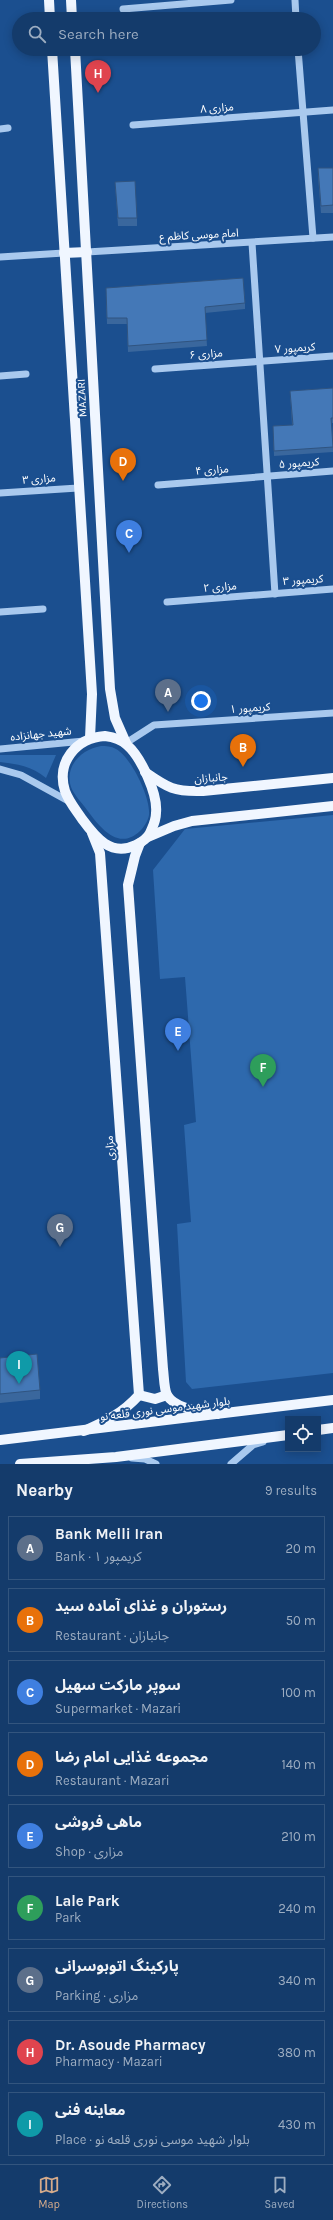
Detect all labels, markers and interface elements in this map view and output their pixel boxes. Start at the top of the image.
search box [12,12,321,56]
icon: search [26,23,48,45]
text: Search here [58,25,139,43]
pin: H [85,60,111,93]
street label: مزاری ۸ [200,100,235,116]
street label: امام موسی کاظم ع [159,226,239,246]
street label: کریمپور ۷ [274,340,316,357]
street label: مزاری ۶ [189,346,224,362]
street label: MAZARI [75,379,89,417]
pin: D [110,448,136,481]
street label: کریمپور ۵ [278,455,320,472]
street label: مزاری ۴ [195,462,230,478]
street label: مزاری ۳ [22,471,57,487]
pin: C [116,520,142,553]
street label: کریمپور ۳ [282,572,324,589]
street label: مزاری ۲ [203,579,238,595]
pin: A [155,679,181,712]
your location [191,691,211,711]
street label: کریمپور ۱ [229,700,271,717]
street label: شهید جهانزاده [10,724,73,744]
pin: B [230,734,256,767]
street label: جانبازان [194,770,229,786]
pin: E [165,1018,191,1051]
pin: F [250,1054,276,1087]
street label: مزاری [103,1135,117,1161]
pin: G [47,1214,73,1247]
pin: I [6,1351,32,1384]
street label: بلوار شهید موسی نوری قلعه نو [99,1395,231,1423]
map controls [285,1416,321,1452]
button: locate [285,1416,321,1452]
text: Nearby [16,1480,73,1500]
text: 9 results [265,1483,317,1498]
text: Bank Melli Iran [55,1525,163,1543]
text: A [26,1541,34,1556]
text: 20 m [286,1541,316,1556]
text: Bank · کریمپور ۱ [55,1549,142,1564]
text: رستوران و غذای آماده سید [55,1597,227,1615]
text: B [26,1613,34,1628]
text: 50 m [286,1613,316,1628]
text: Restaurant · جانبازان [55,1628,169,1643]
text: سوپر مارکت سهیل [55,1676,181,1694]
text: C [26,1685,34,1700]
text: 100 m [281,1685,316,1700]
text: Supermarket · Mazari [55,1701,181,1716]
text: مجموعه غذایی امام رضا [55,1748,208,1766]
text: D [26,1757,34,1772]
text: 140 m [281,1757,316,1772]
text: Restaurant · Mazari [55,1773,170,1788]
text: ماهی فروشی [55,1813,142,1831]
text: E [26,1829,34,1844]
text: 210 m [281,1829,316,1844]
text: Shop · مزاری [55,1844,123,1859]
text: Lale Park [55,1892,120,1910]
text: F [26,1901,34,1916]
text: 240 m [278,1901,316,1916]
text: Park [55,1910,81,1925]
text: پارکینگ اتوبوسرانی [55,1957,179,1975]
text: G [26,1973,34,1988]
text: 340 m [278,1973,316,1988]
text: Parking · مزاری [55,1988,138,2003]
text: Dr. Asoude Pharmacy [55,2036,206,2054]
text: H [25,2045,35,2060]
text: 380 m [277,2045,316,2060]
text: Pharmacy · Mazari [55,2054,163,2069]
text: معاینه فنی [55,2101,125,2119]
text: I [28,2117,32,2132]
text: 430 m [278,2117,316,2132]
text: Place · بلوار شهید موسی نوری قلعه نو [55,2132,250,2147]
tab: Map [38,2174,60,2211]
tab: Directions [136,2174,188,2211]
tab: Saved [264,2174,295,2211]

